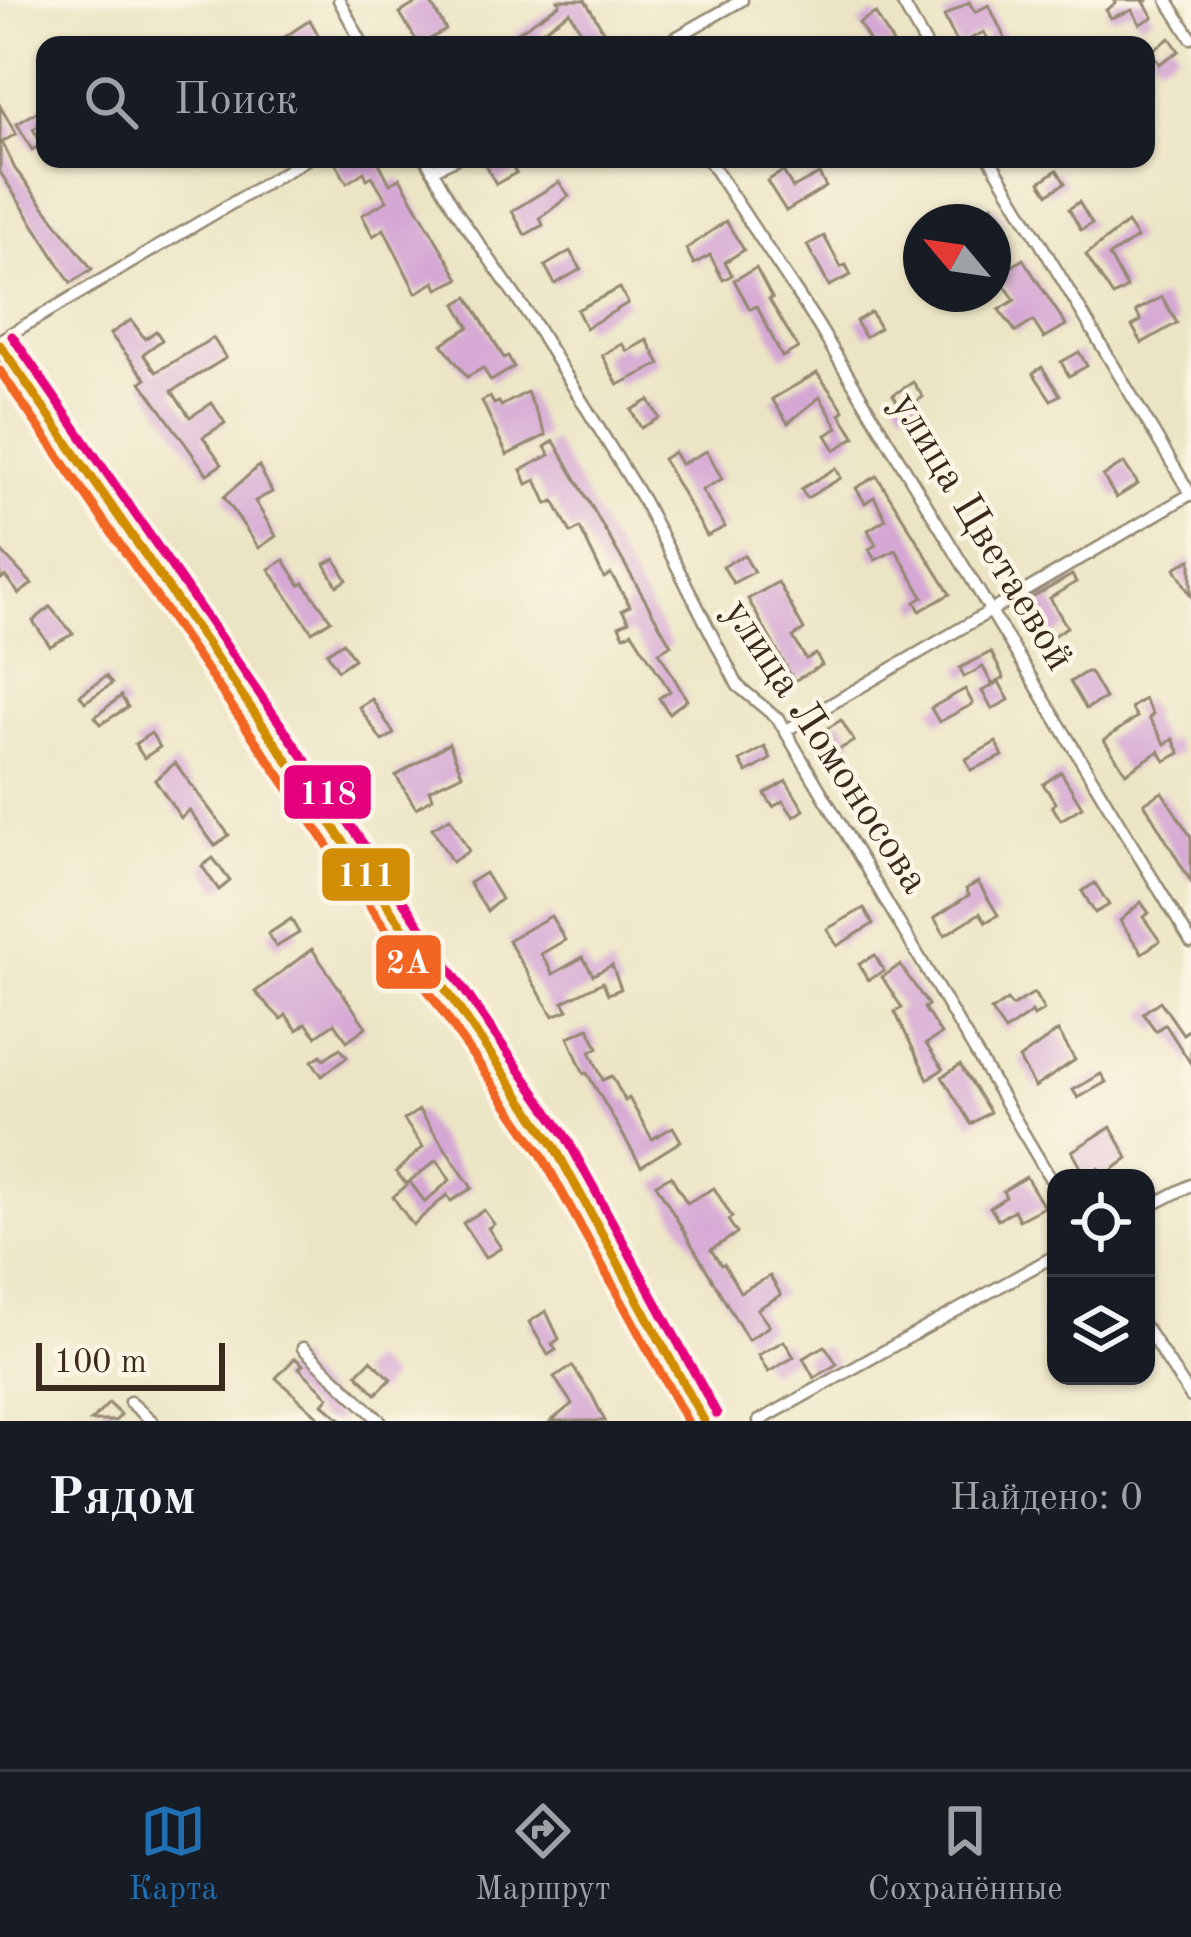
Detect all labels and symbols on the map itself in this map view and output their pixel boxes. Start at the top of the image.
north arrow [903,204,1011,312]
street label: улица Цветаевой [882,386,1080,678]
street label: улица Ломоносова [714,592,936,902]
line badge: 118 [282,763,373,821]
text: 118 [299,779,357,812]
line badge: 111 [320,846,412,903]
text: 111 [337,861,395,894]
line badge: 2А [374,933,443,991]
text: 2А [386,948,430,981]
scale bar [36,1337,225,1390]

